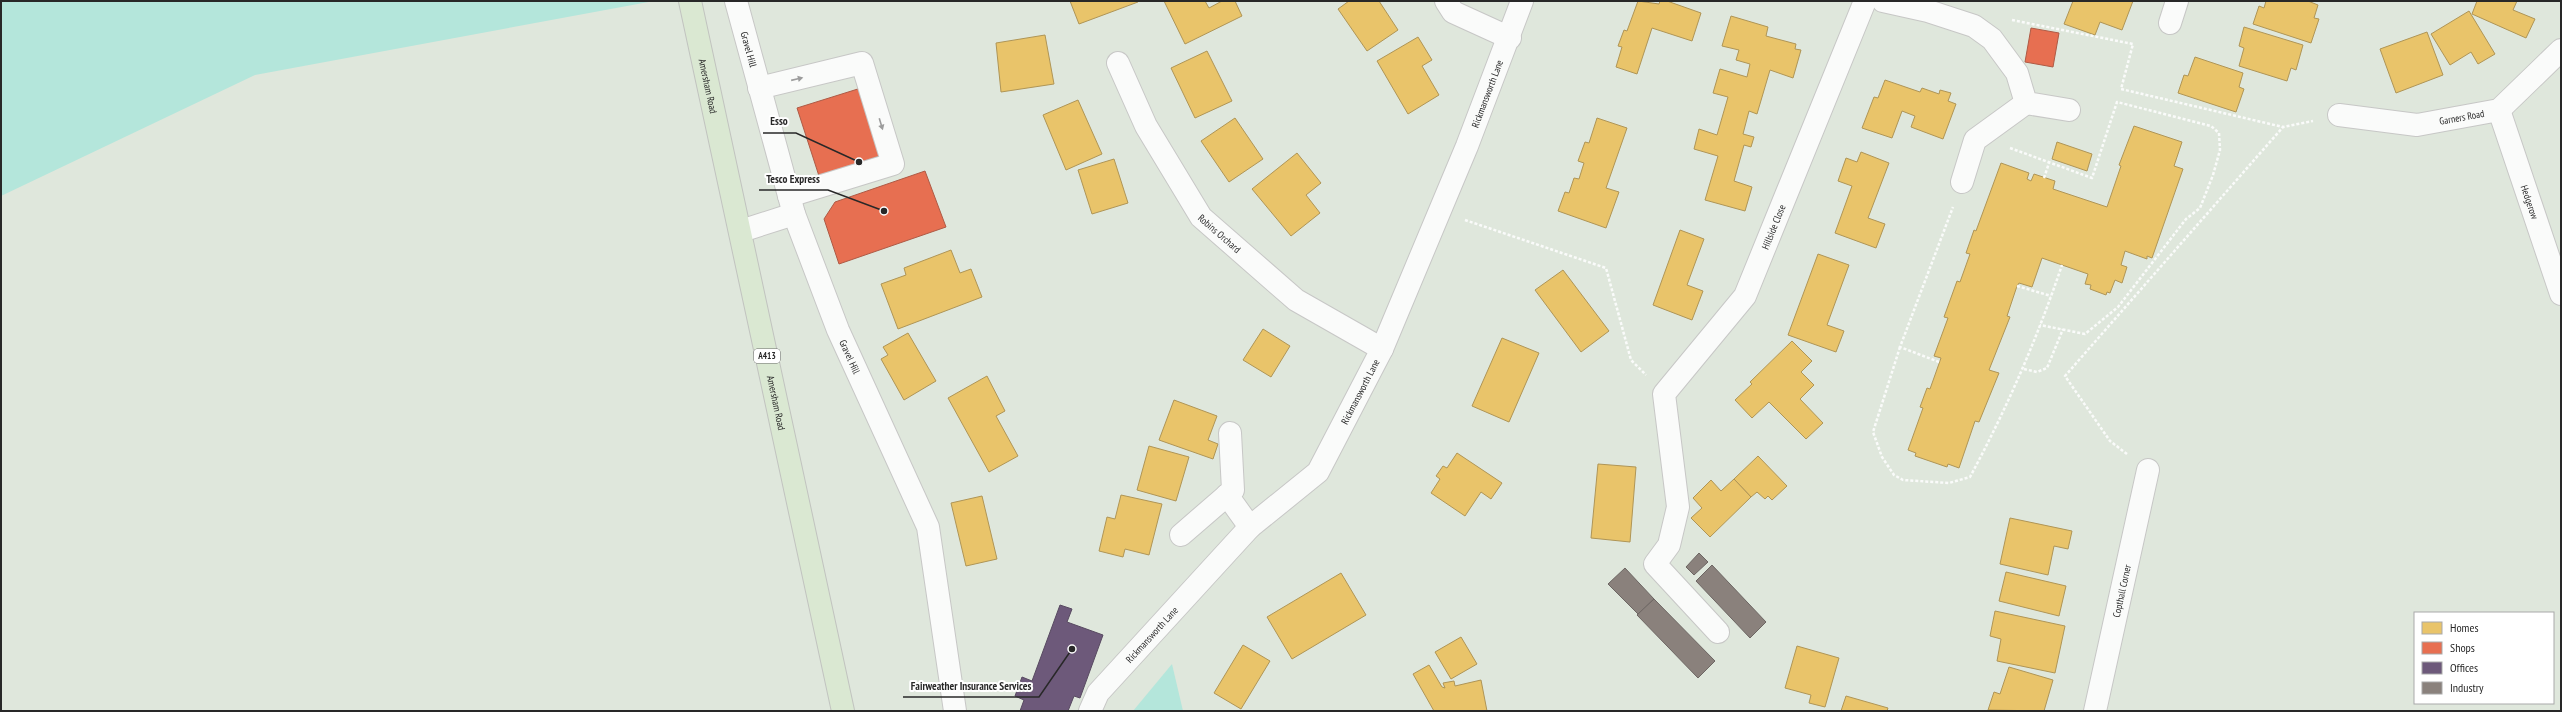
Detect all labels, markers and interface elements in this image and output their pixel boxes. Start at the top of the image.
street label: Gravel Hill [738,30,760,69]
street label: Amersham Road [696,58,720,115]
street label: Rickmansworth Lane [1469,58,1506,130]
one-way arrow [792,76,804,82]
street label: Garners Road [2438,107,2485,128]
callout: Esso [763,110,796,133]
text: Esso [770,114,788,128]
one-way arrow [878,118,884,130]
callout: Tesco Express [759,167,828,190]
text: Tesco Express [766,172,820,186]
street label: Hedgerow [2518,183,2541,221]
street label: Hillside Close [1759,203,1789,251]
street label: Robins Orchard [1195,211,1243,256]
street label: Gravel Hill [836,337,863,377]
road number: A413 [754,349,780,363]
street label: Rickmansworth Lane [1338,357,1383,427]
street label: Amersham Road [764,374,788,431]
street label: Copthall Corner [2110,563,2134,619]
street label: Rickmansworth Lane [1123,604,1181,666]
legend [2414,612,2554,704]
text: Homes [2450,620,2478,635]
text: Shops [2450,640,2475,655]
text: Offices [2450,660,2478,675]
callout: Fairweather Insurance Services [903,674,1039,697]
text: Fairweather Insurance Services [911,679,1031,693]
text: Industry [2450,680,2484,695]

